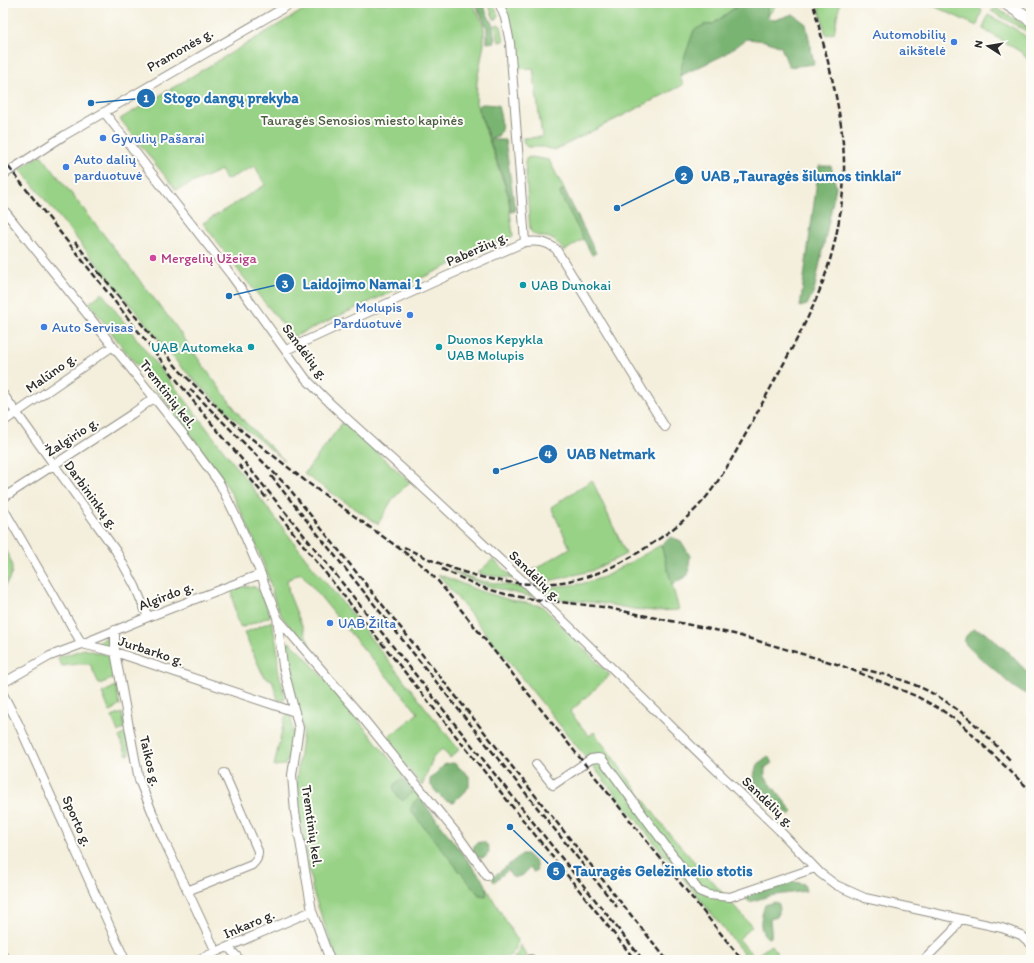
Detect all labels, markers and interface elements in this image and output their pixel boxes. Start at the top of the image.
street label: Pramonės g. [144,24,216,76]
place label: Automobilių aikštelė [872,26,946,59]
north arrow [968,26,1008,66]
marker: Automobilių aikštelė [949,37,959,47]
text: N [972,39,986,49]
callout: Stogo dangų prekyba [136,84,307,111]
text: Stogo dangų prekyba [163,89,299,108]
text: 1 [143,91,149,105]
park label: Tauragės Senosios miesto kapinės [261,112,463,129]
place label: Gyvulių Pašarai [111,130,205,147]
marker: Gyvulių Pašarai [98,133,108,143]
place label: Auto dalių parduotuvė [74,151,143,184]
marker: Auto dalių parduotuvė [61,162,71,172]
callout: UAB „Tauragės šilumos tinklai“ [674,162,908,189]
text: UAB „Tauragės šilumos tinklai“ [701,167,902,186]
text: 2 [681,169,688,183]
street label: Paberžių g. [444,228,510,270]
place label: Mergelių Užeiga [161,250,258,267]
marker: Mergelių Užeiga [148,253,158,263]
callout: Laidojimo Namai 1 [275,270,429,297]
text: Laidojimo Namai 1 [303,275,421,294]
text: 3 [282,277,289,291]
place label: UAB Dunokai [531,277,611,294]
marker: UAB Dunokai [518,280,528,290]
place label: Molupis Parduotuvė [333,299,402,332]
marker: Molupis Parduotuvė [405,310,415,320]
place label: Auto Servisas [52,319,133,336]
street label: Sandėlių g. [278,320,332,384]
marker: Auto Servisas [39,322,49,332]
place label: Duonos Kepykla UAB Molupis [447,331,543,364]
place label: UAB Automeka [151,339,244,356]
marker: UAB Automeka [246,342,256,352]
marker: Duonos Kepykla UAB Molupis [434,342,444,352]
street label: Malūno g. [22,349,80,397]
street label: Tremtinių kel. [136,356,200,432]
street label: Žalgirio g. [42,414,102,460]
callout: UAB Netmark [538,441,663,468]
text: UAB Netmark [567,445,656,463]
text: 4 [544,447,552,461]
street label: Darbininkų g. [60,457,122,533]
street label: Sandėlių g. [505,547,565,605]
street label: Algirdo g. [136,578,196,614]
place label: UAB Žilta [338,615,396,632]
marker: UAB Žilta [325,618,335,628]
street label: Jurbarko g. [116,632,186,670]
street label: Taikos g. [135,734,165,788]
street label: Sandėlių g. [738,773,798,831]
street label: Tremtinių kel. [298,784,326,868]
street label: Sporto g. [58,793,96,849]
callout: Tauragės Geležinkelio stotis [546,858,761,885]
text: Tauragės Geležinkelio stotis [572,862,753,881]
text: 5 [553,864,560,878]
street label: Inkaro g. [221,906,277,942]

